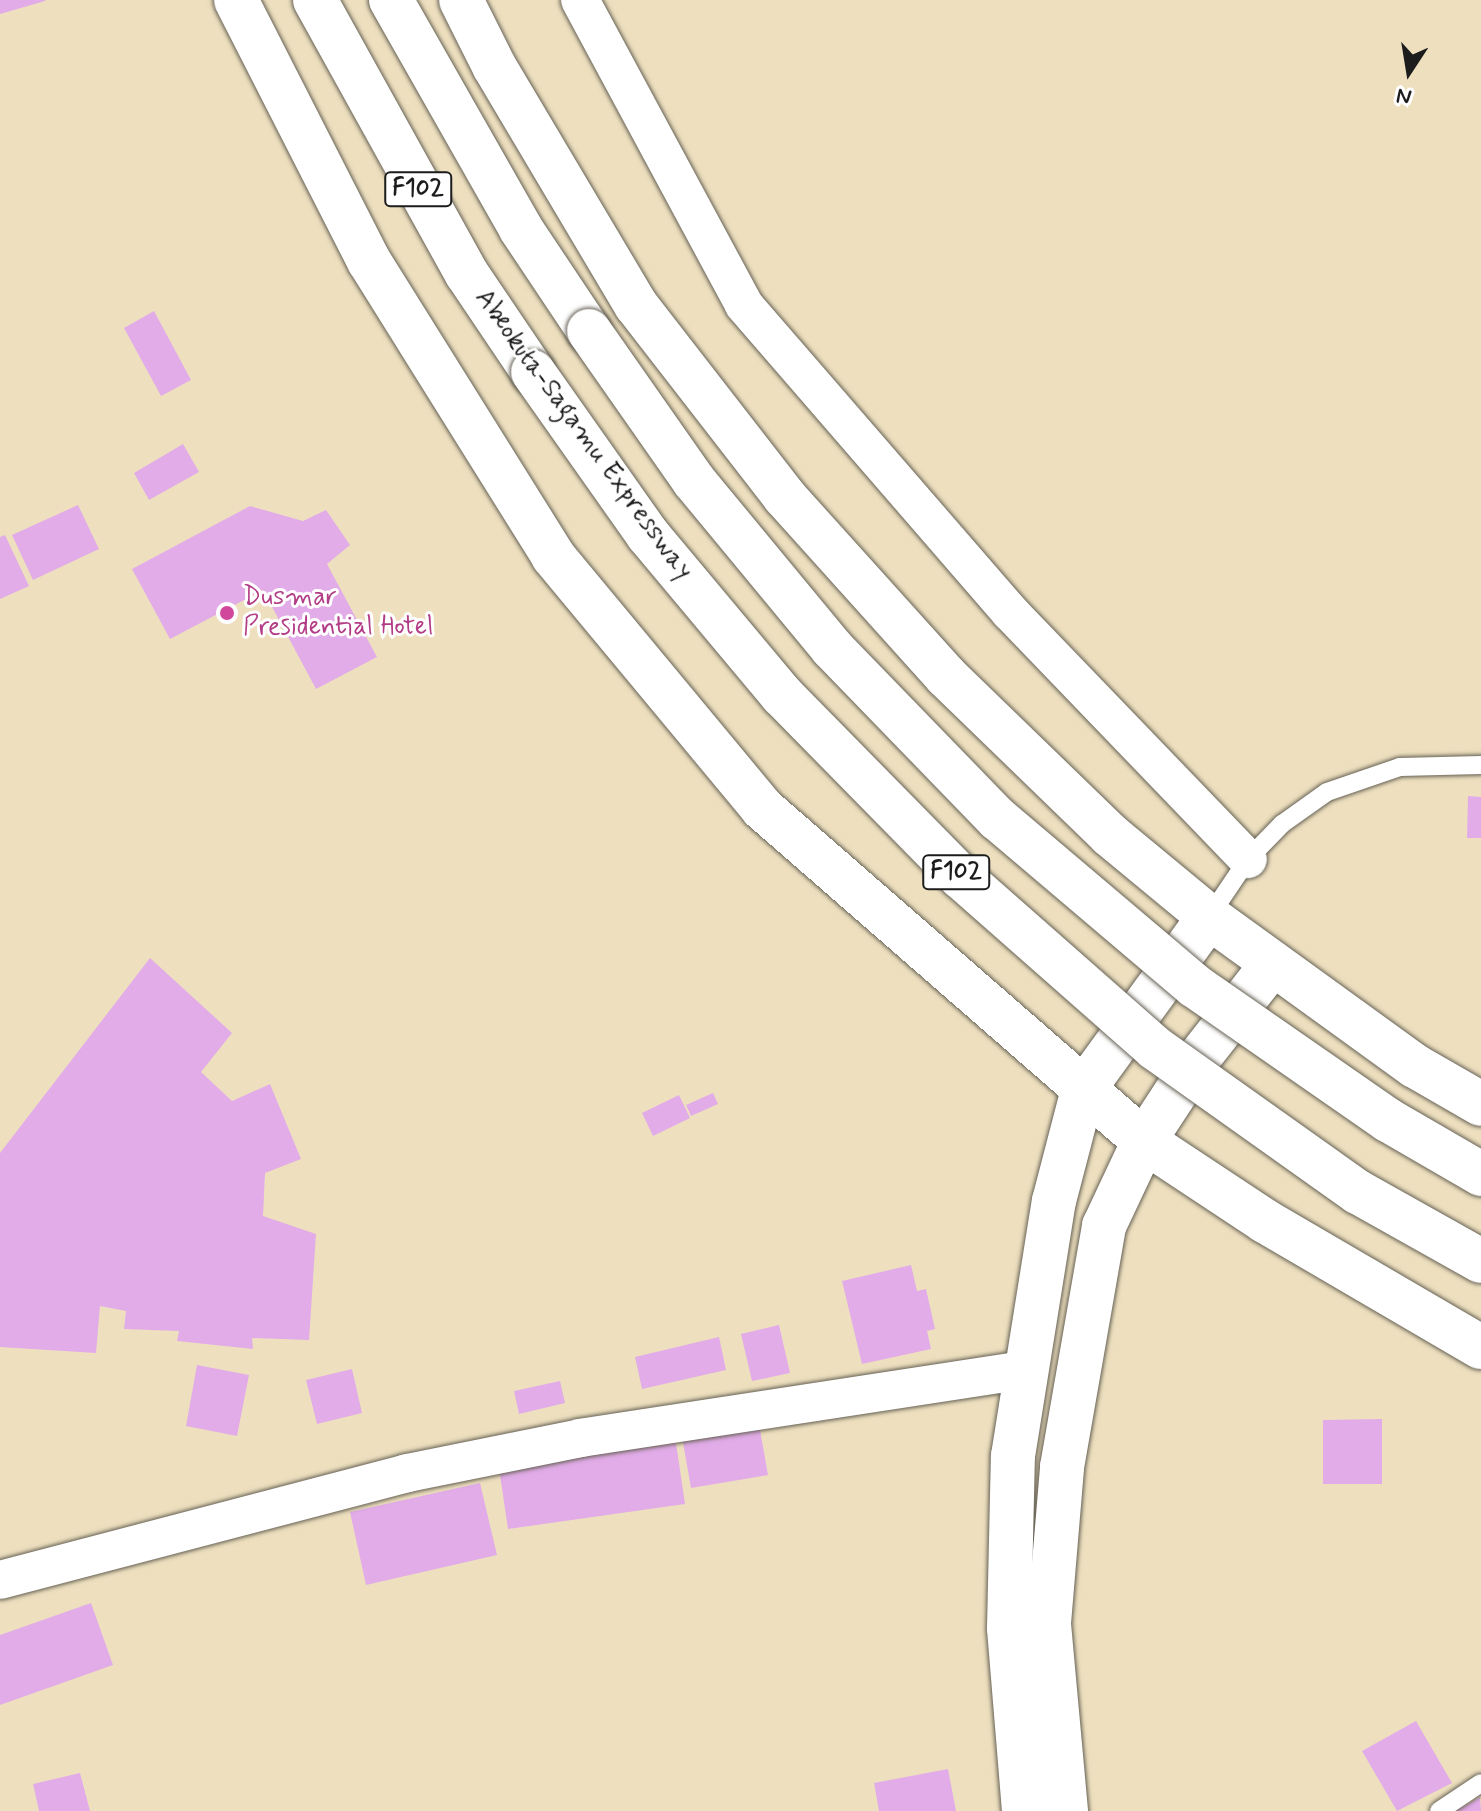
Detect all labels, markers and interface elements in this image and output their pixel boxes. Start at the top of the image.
north arrow [1369,32,1449,112]
text: N [1394,80,1414,111]
road number: F102 [384,169,452,209]
street label: Abeokuta-Sagamu Expressway [467,284,699,586]
place label: Dusmar Presidential Hotel [243,582,433,644]
marker: Dusmar Presidential Hotel [218,604,236,622]
road number: F102 [922,852,990,892]

